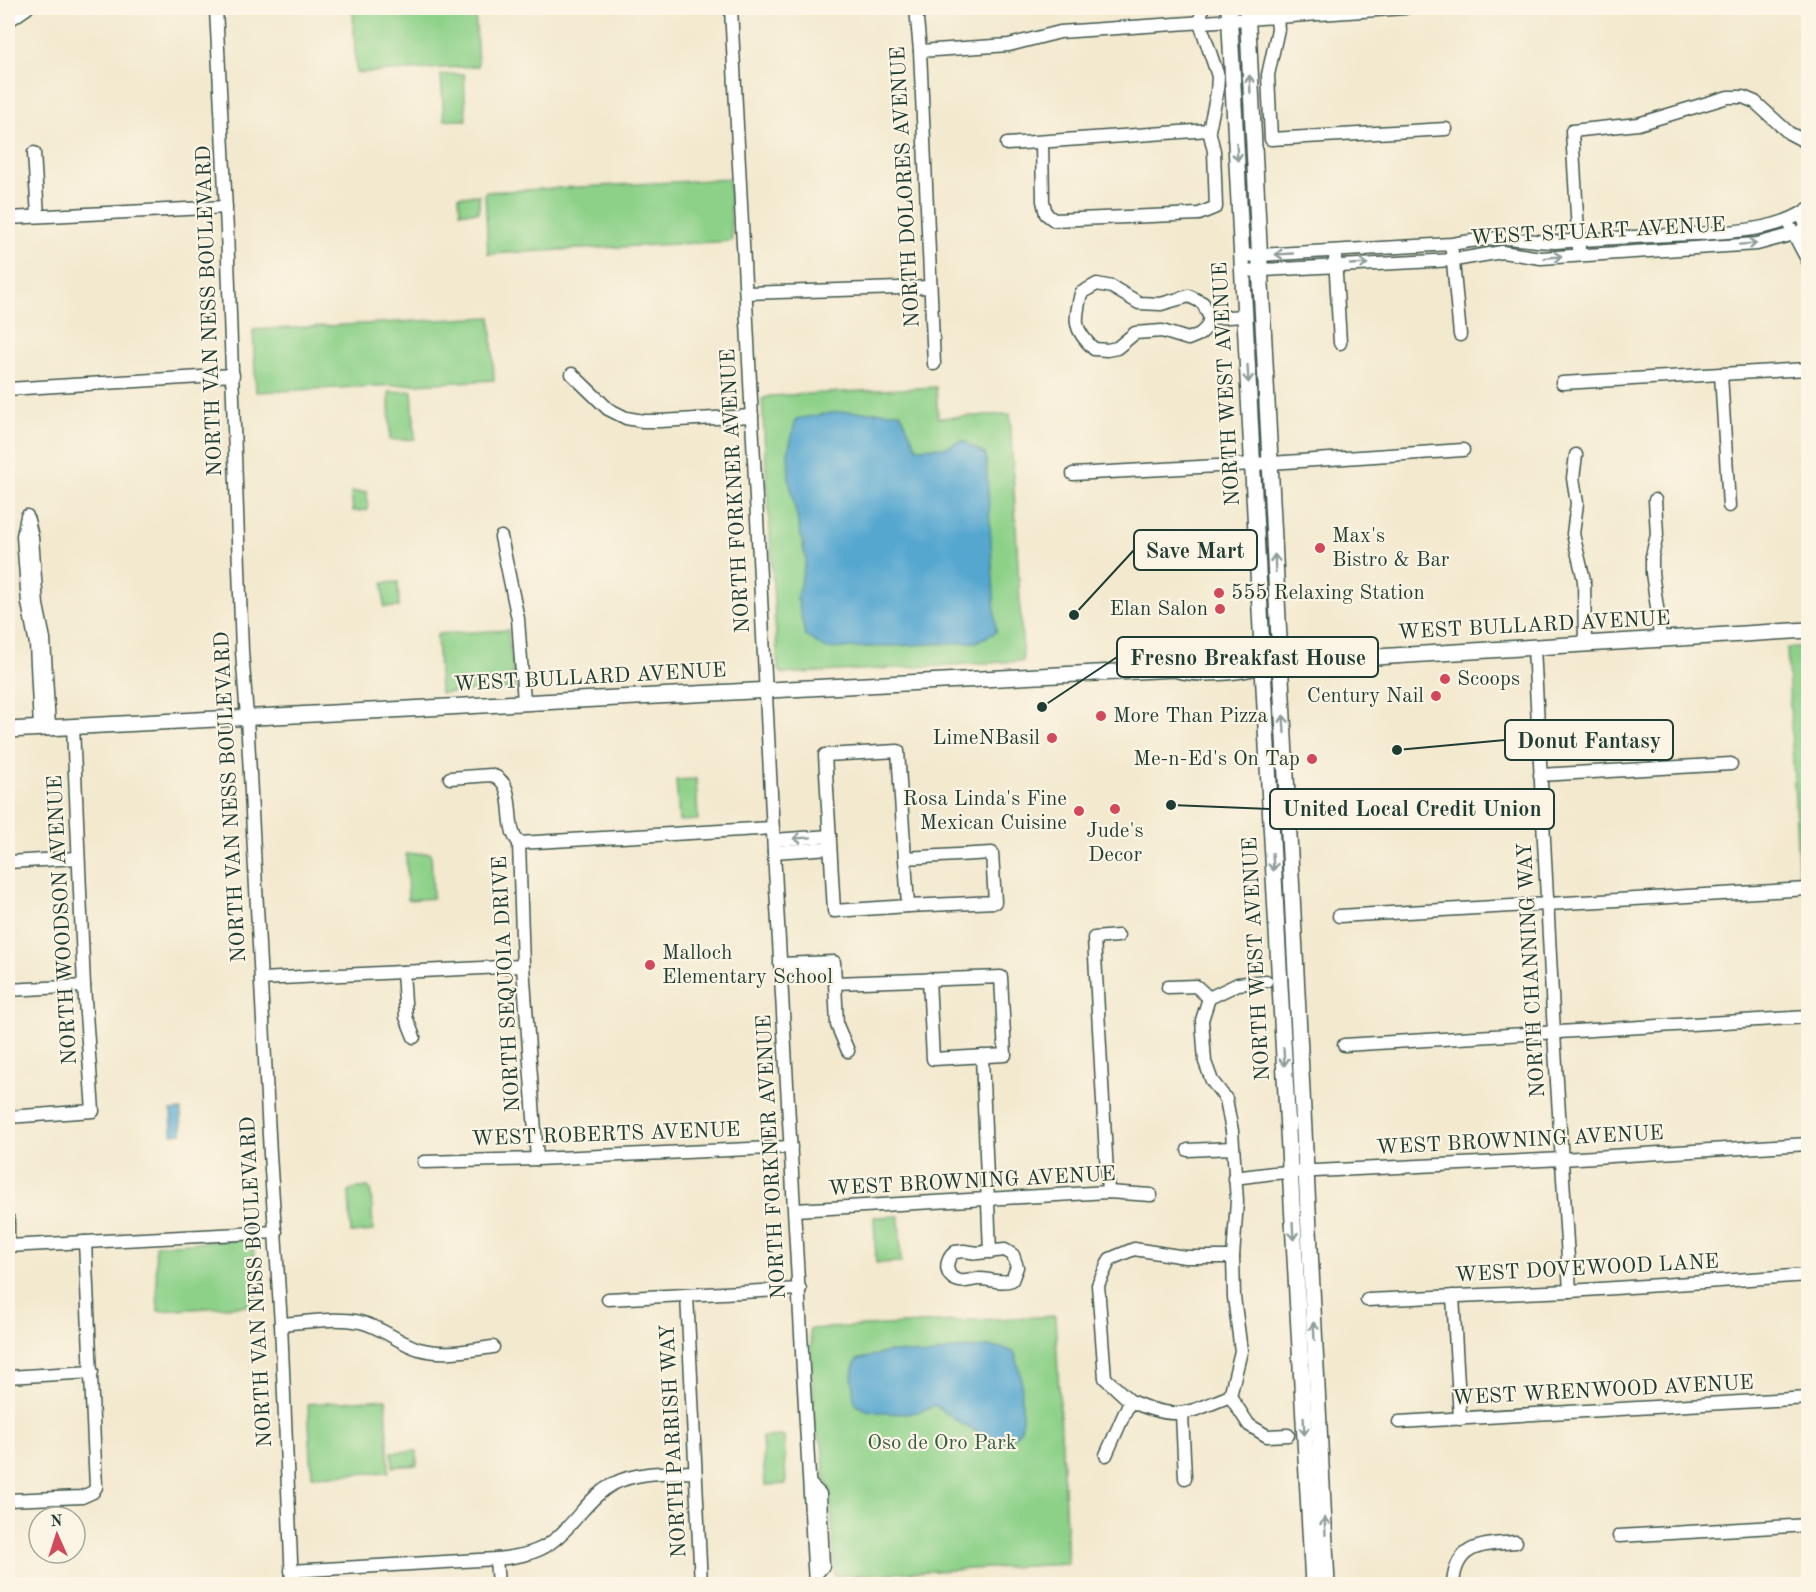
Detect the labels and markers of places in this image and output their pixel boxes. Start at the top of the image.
place label: Max's Bistro & Bar [1332,526,1450,571]
callout: Save Mart [1134,530,1257,570]
marker: Max's Bistro & Bar [1313,541,1327,555]
place label: 555 Relaxing Station [1231,583,1425,604]
marker: 555 Relaxing Station [1212,586,1226,600]
place label: Elan Salon [1109,599,1208,620]
marker: Elan Salon [1213,602,1227,616]
callout: Fresno Breakfast House [1117,637,1378,677]
place label: Scoops [1457,669,1520,690]
marker: Scoops [1438,672,1452,686]
place label: Century Nail [1307,686,1424,707]
marker: Century Nail [1429,689,1443,703]
place label: More Than Pizza [1113,706,1268,727]
marker: More Than Pizza [1094,709,1108,723]
callout: Donut Fantasy [1505,720,1673,760]
place label: LimeNBasil [932,728,1040,749]
marker: LimeNBasil [1045,731,1059,745]
place label: Me-n-Ed's On Tap [1133,749,1300,770]
marker: Me-n-Ed's On Tap [1305,752,1319,766]
place label: Rosa Linda's Fine Mexican Cuisine [903,789,1067,834]
callout: United Local Credit Union [1270,789,1554,829]
marker: Jude's Decor [1108,802,1122,816]
marker: Rosa Linda's Fine Mexican Cuisine [1072,804,1086,818]
place label: Jude's Decor [1086,821,1144,866]
place label: Malloch Elementary School [662,943,833,988]
marker: Malloch Elementary School [643,958,657,972]

